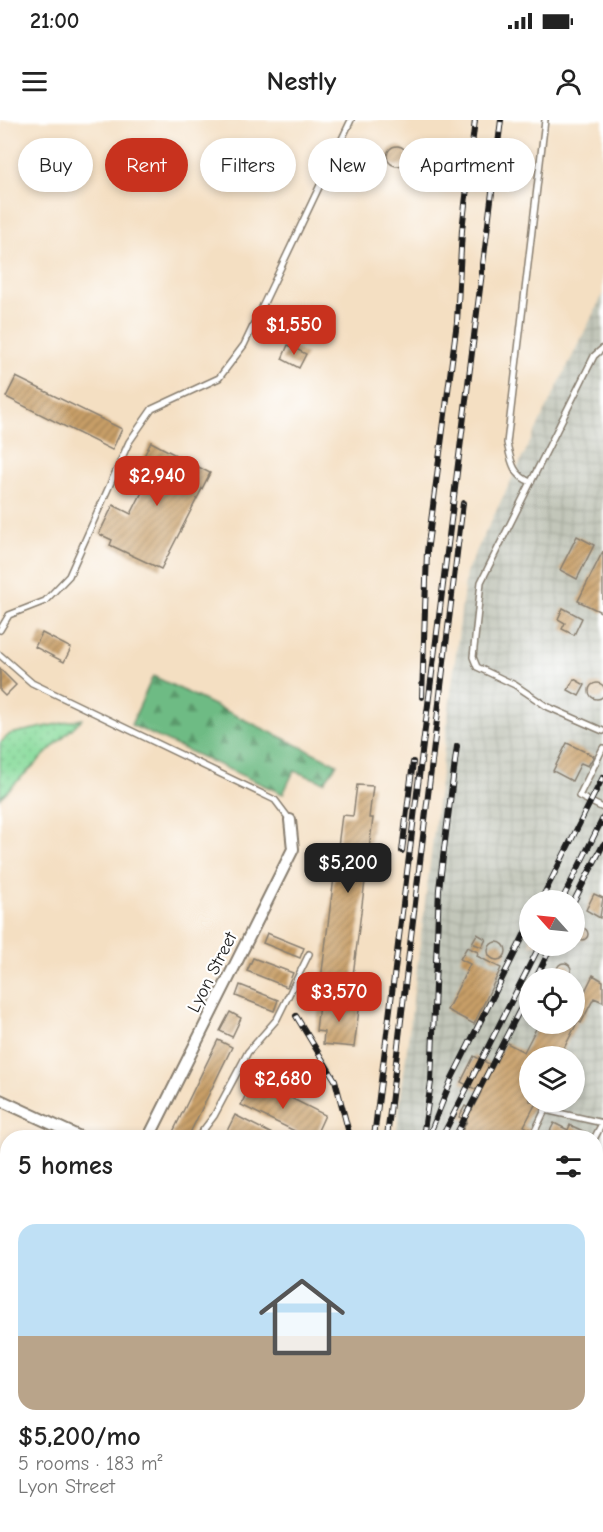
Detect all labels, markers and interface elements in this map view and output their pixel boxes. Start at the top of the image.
text: 21:00 [30,8,79,34]
icon: menu [18,65,51,98]
icon: person [552,65,585,98]
text: Nestly [267,66,336,97]
chip: Buy [18,138,93,192]
chip: Rent [105,138,188,192]
chip: Filters [200,138,296,192]
chip: New [308,138,387,192]
chip: Apartment [399,138,535,192]
pin: $1,550 [245,305,343,356]
text: $1,550 [266,313,322,336]
pin: $2,940 [108,456,206,507]
text: $2,940 [128,464,186,487]
pin: $5,200 [299,843,397,894]
text: $5,200 [318,851,378,874]
north arrow [519,890,585,956]
map controls [519,890,585,1112]
street label: Lyon Street [183,928,242,1016]
button: locate [519,968,585,1034]
pin: $3,570 [290,972,388,1023]
text: $3,570 [311,980,367,1003]
button: layers [519,1046,585,1112]
pin: $2,680 [234,1059,332,1110]
text: $2,680 [254,1067,312,1090]
icon: filters [552,1150,585,1183]
text: 5 homes [18,1151,113,1181]
icon: home [248,1263,356,1371]
text: $5,200/mo [18,1422,141,1452]
text: 5 rooms · 183 m² [18,1452,163,1475]
text: Lyon Street [18,1475,115,1498]

